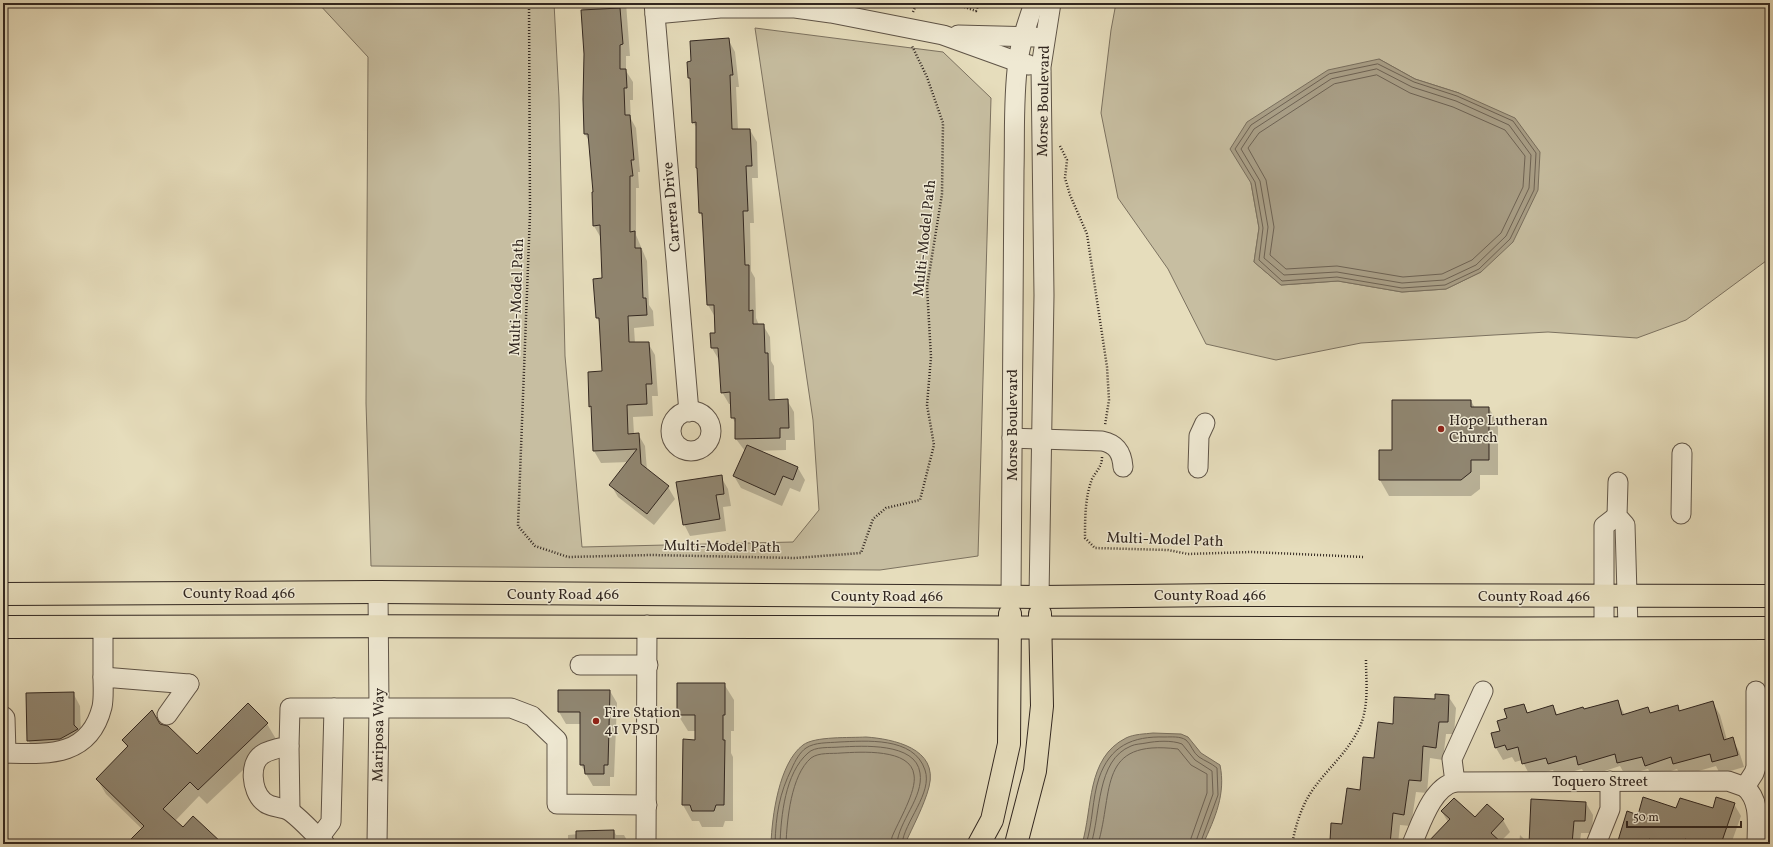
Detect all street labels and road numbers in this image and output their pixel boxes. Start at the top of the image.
street label: Morse Boulevard [1033,45,1056,157]
street label: Carrera Drive [658,161,687,253]
street label: Multi-Model Path [909,179,942,298]
street label: Multi-Model Path [505,238,530,356]
street label: Morse Boulevard [1003,369,1024,481]
street label: Multi-Model Path [1106,528,1224,553]
street label: Multi-Model Path [663,536,781,559]
street label: County Road 466 [183,584,295,605]
street label: County Road 466 [507,585,619,606]
street label: County Road 466 [1154,586,1266,607]
street label: County Road 466 [831,587,943,608]
street label: County Road 466 [1478,587,1590,608]
street label: Mariposa Way [368,688,391,782]
street label: Toquero Street [1552,772,1648,793]

